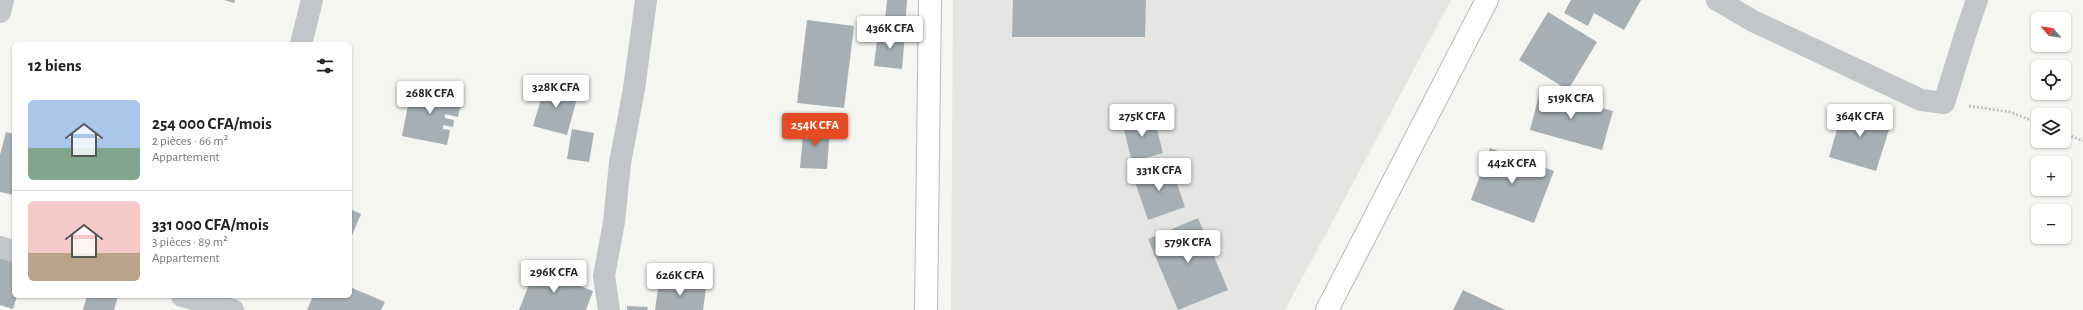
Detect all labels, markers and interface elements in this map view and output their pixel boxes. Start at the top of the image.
north arrow [2031,12,2071,52]
map controls [2031,12,2071,244]
pin: 436K CFA [849,16,931,50]
text: 436K CFA [866,22,914,35]
icon: filters [314,55,336,77]
text: 12 biens [28,57,82,74]
button: locate [2031,60,2071,100]
pin: 328K CFA [515,75,597,109]
pin: 268K CFA [389,81,471,115]
text: 328K CFA [532,81,580,94]
pin: 519K CFA [1530,86,1612,120]
text: 268K CFA [406,87,454,100]
text: 519K CFA [1548,92,1594,105]
pin: 275K CFA [1101,104,1183,138]
pin: 364K CFA [1819,104,1901,138]
button: layers [2031,108,2071,148]
text: 275K CFA [1118,110,1166,123]
text: 364K CFA [1836,110,1884,123]
pin: 254K CFA [774,113,856,147]
text: 254 000 CFA/mois [152,115,272,132]
icon: home [60,116,108,164]
text: 254K CFA [791,119,839,132]
text: 2 pièces · 66 m² [152,135,228,148]
text: Appartement [152,151,220,164]
pin: 442K CFA [1471,151,1553,185]
button: + [2031,156,2071,196]
text: 442K CFA [1488,157,1536,170]
pin: 331K CFA [1118,158,1200,192]
text: 331K CFA [1136,164,1182,177]
button: − [2031,204,2071,244]
text: 331 000 CFA/mois [152,216,269,233]
icon: home [60,217,108,265]
pin: 579K CFA [1147,230,1229,264]
text: 3 pièces · 89 m² [152,236,228,249]
text: 579K CFA [1164,236,1212,249]
text: Appartement [152,252,220,265]
pin: 296K CFA [513,260,595,294]
pin: 626K CFA [639,263,721,297]
text: 296K CFA [530,266,578,279]
text: 626K CFA [656,269,704,282]

